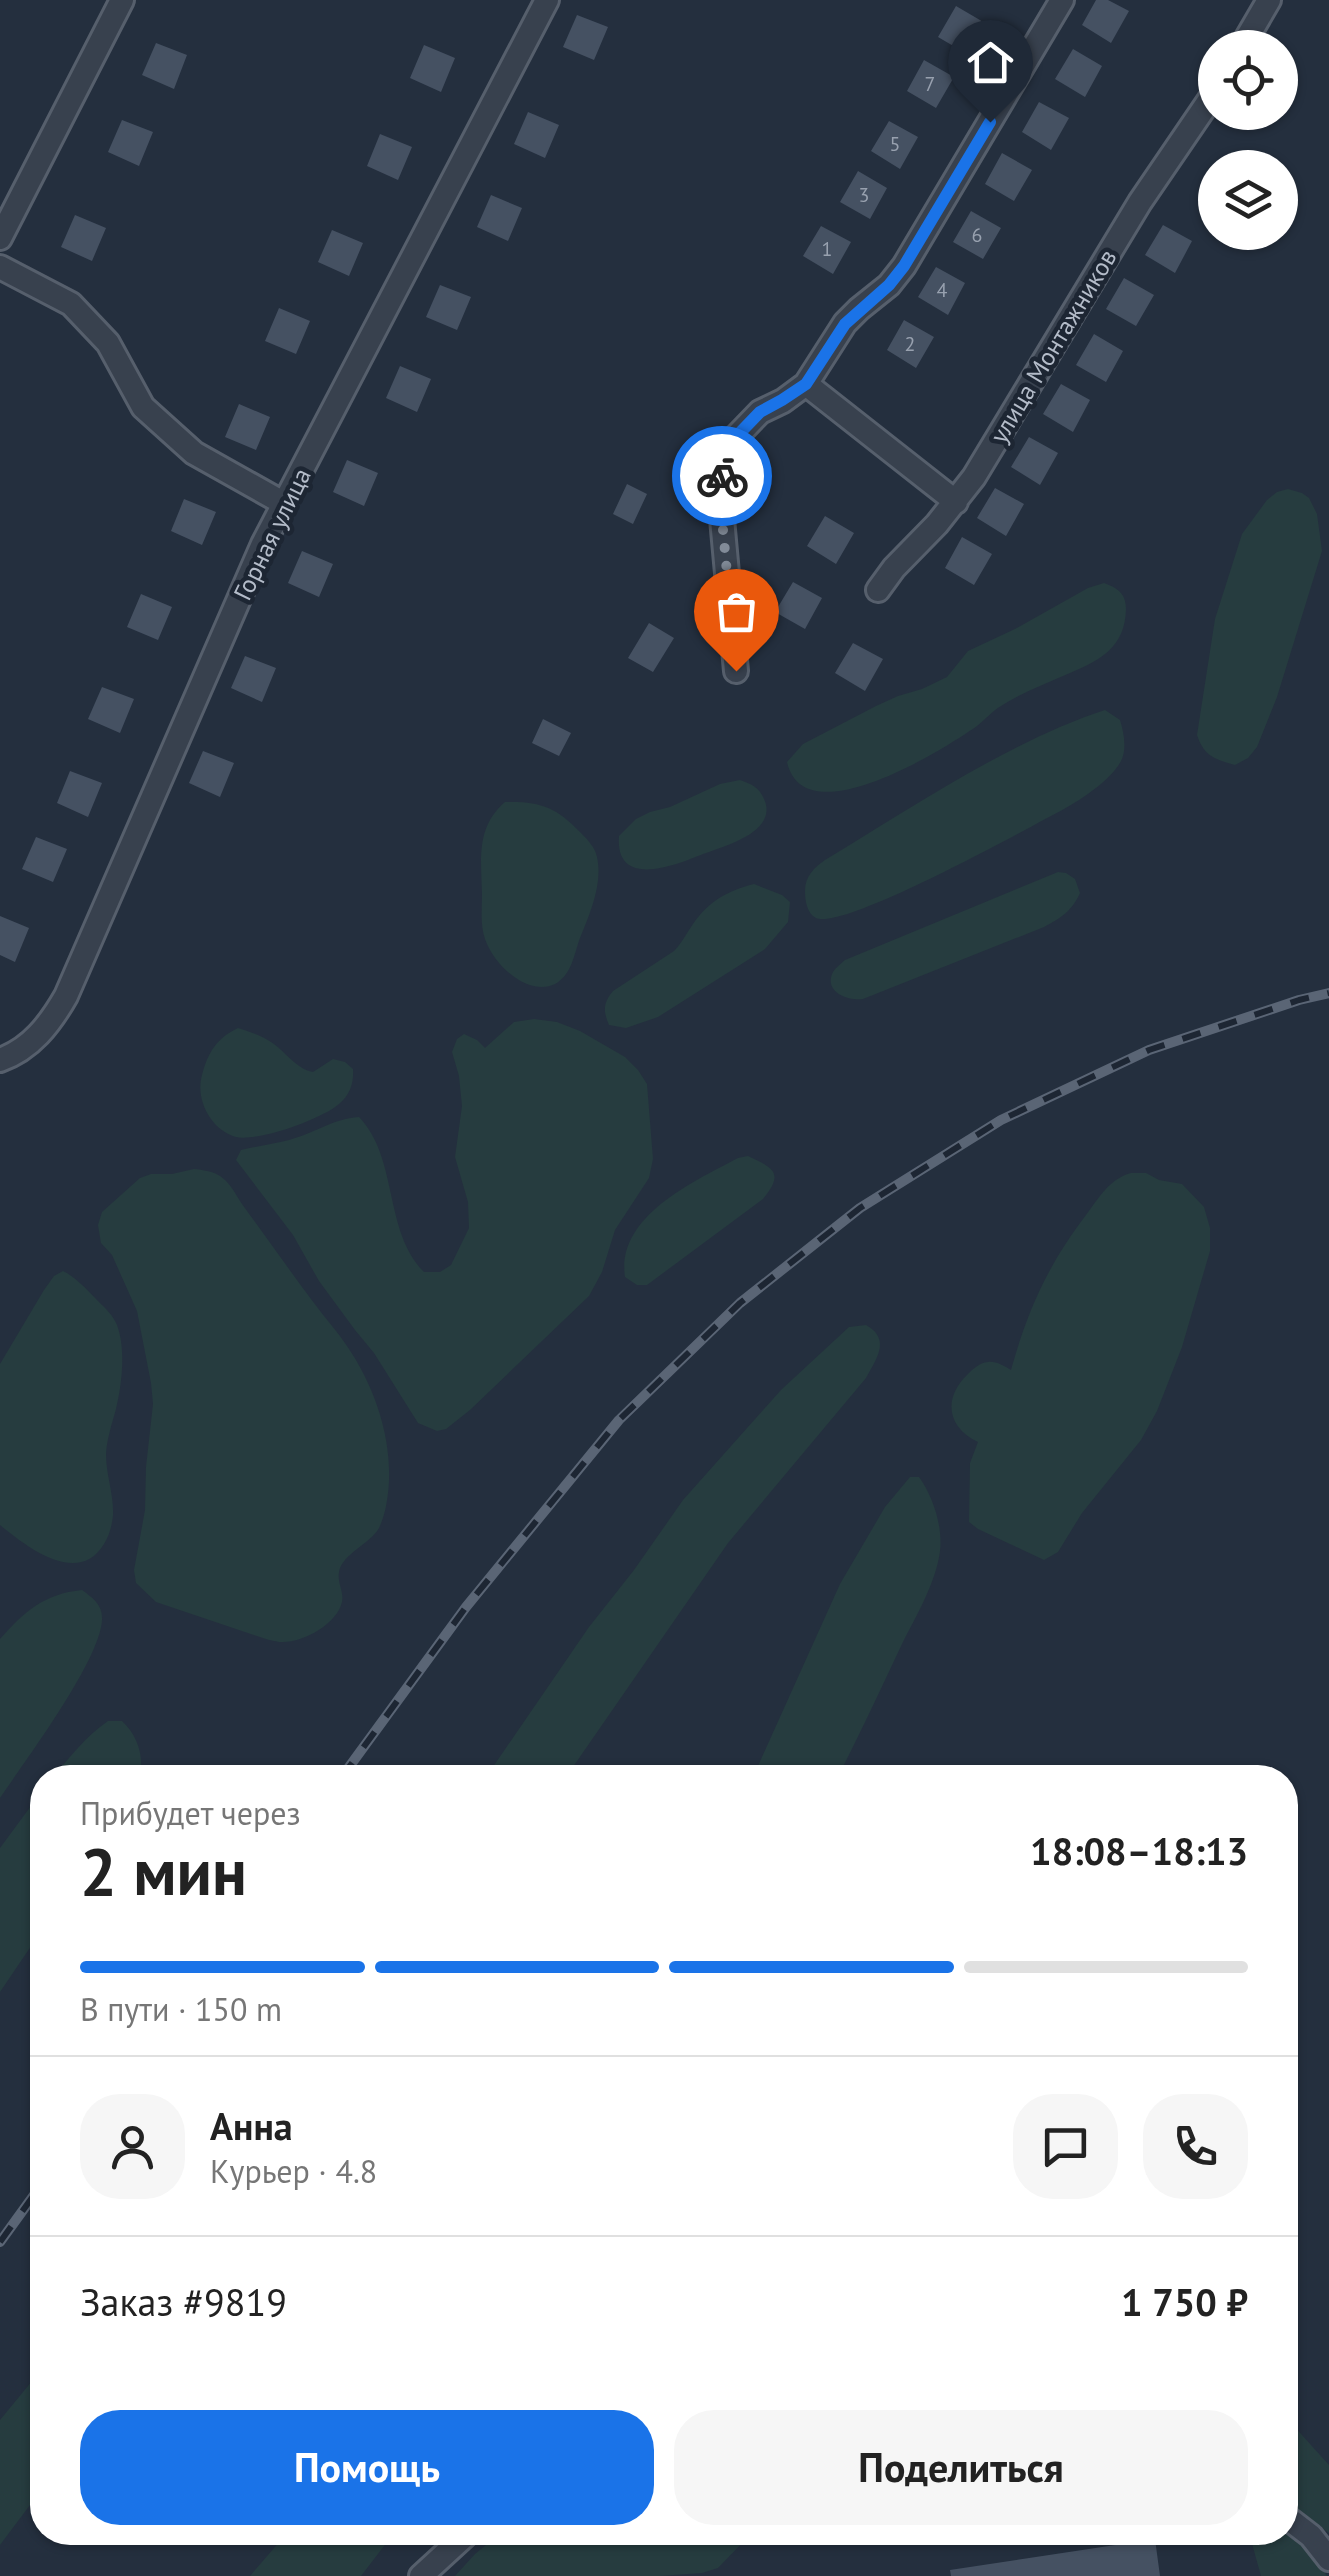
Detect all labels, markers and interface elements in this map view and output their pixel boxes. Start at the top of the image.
pin [948,20,1033,123]
map controls [1198,30,1298,250]
button: locate [1198,30,1298,130]
icon: home [963,35,1018,90]
house number: 7 [925,71,935,97]
house number: 5 [890,131,900,157]
button: layers [1198,150,1298,250]
house number: 3 [859,182,869,208]
house number: 6 [972,222,982,248]
house number: 1 [822,236,832,262]
street label: улица Монтажников [982,243,1124,449]
house number: 4 [937,277,948,303]
house number: 2 [905,331,915,357]
courier [672,426,772,526]
icon: bike [695,449,750,504]
street label: Горная улица [226,463,318,605]
pin [694,569,779,672]
icon: bag [709,584,764,639]
text: Прибудет через [80,1792,301,1834]
text: 18:08–18:13 [1030,1826,1248,1875]
text: 2 мин [80,1829,247,1913]
text: В пути · 150 m [80,1988,282,2030]
button: person [80,2094,185,2199]
button: chat [1013,2094,1118,2199]
button: phone [1143,2094,1248,2199]
text: Анна [210,2101,293,2150]
text: Курьер · 4.8 [210,2150,377,2192]
text: Заказ #9819 [80,2277,287,2326]
text: 1 750 ₽ [1121,2277,1248,2326]
button: Помощь [80,2410,654,2525]
button: Поделиться [674,2410,1248,2525]

